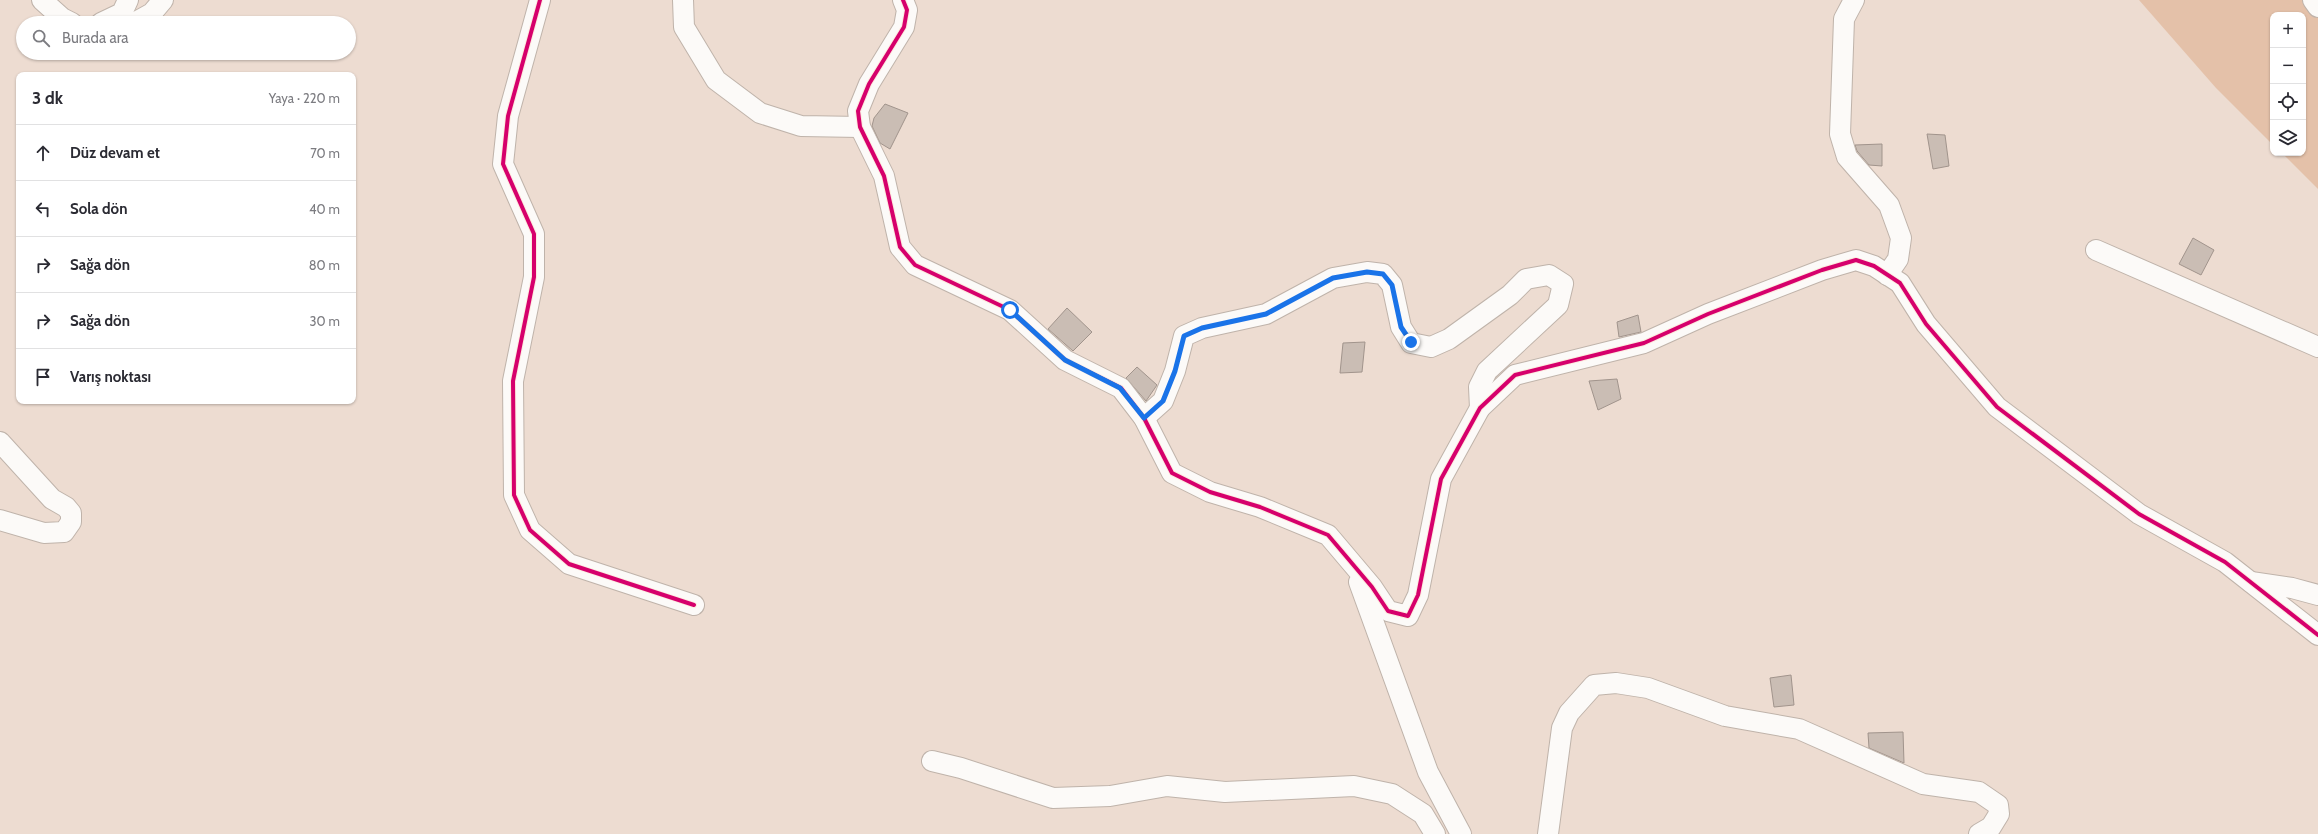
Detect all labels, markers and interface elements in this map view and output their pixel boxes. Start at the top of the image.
map controls [2270,12,2306,156]
button: + [2270,12,2306,48]
search box [16,16,356,60]
icon: search [30,27,52,49]
text: Burada ara [62,29,129,47]
button: − [2270,48,2306,84]
button: locate [2270,84,2306,120]
text: 3 dk [32,88,63,108]
text: Yaya · 220 m [269,90,340,106]
button: layers [2270,120,2306,156]
icon: ahead [32,142,54,164]
text: Düz devam et [70,144,160,162]
text: 70 m [310,145,340,161]
icon: left [32,198,54,220]
text: Sola dön [70,200,127,218]
text: 40 m [309,201,340,217]
icon: right [32,254,54,276]
text: Sağa dön [70,256,130,274]
text: 80 m [309,257,340,273]
route start [1001,301,1019,319]
icon: right [32,310,54,332]
text: Sağa dön [70,312,130,330]
text: 30 m [310,313,340,329]
route end [1402,333,1420,351]
icon: arrive [32,366,54,388]
text: Varış noktası [70,368,151,386]

